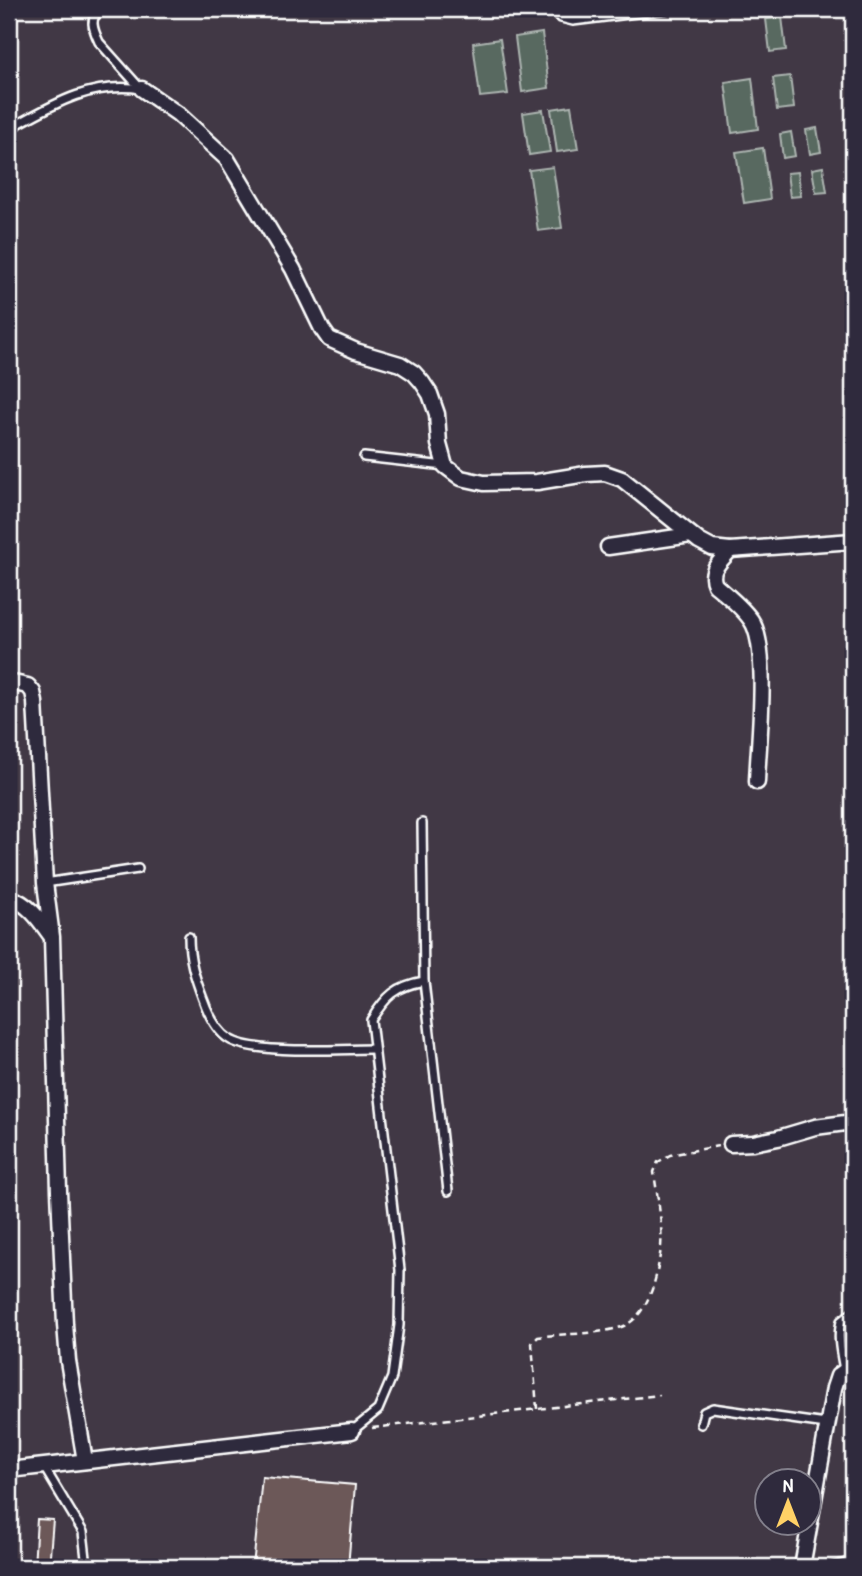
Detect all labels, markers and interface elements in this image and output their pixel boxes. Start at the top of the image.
north arrow [754,1468,824,1538]
text: N [783,1472,793,1498]

